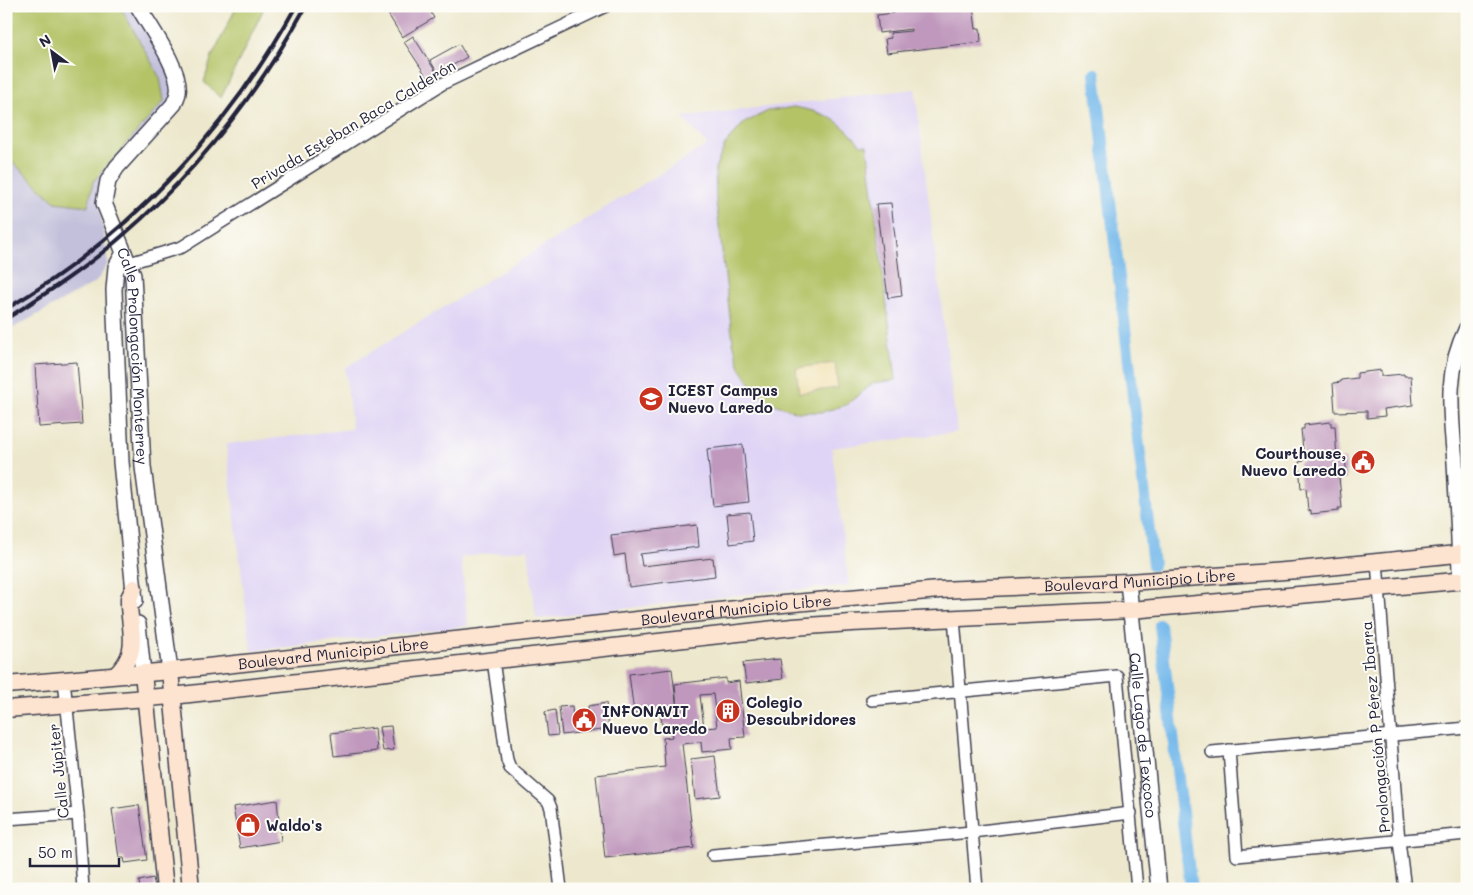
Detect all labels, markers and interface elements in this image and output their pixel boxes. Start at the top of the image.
north arrow [28,28,78,78]
text: N [35,30,54,51]
street label: Privada Esteban Baca Calderón [247,55,459,193]
street label: Calle Prolongación Monterrey [113,244,153,466]
place label: ICEST Campus Nuevo Laredo [668,380,778,417]
school or university icon: ICEST Campus Nuevo Laredo [638,386,664,412]
place label: Courthouse, Nuevo Laredo [1241,443,1346,480]
public building icon: Courthouse, Nuevo Laredo [1350,449,1376,475]
street label: Boulevard Municipio Libre [1044,564,1236,596]
street label: Boulevard Municipio Libre [640,590,832,629]
street label: Prolongación P Pérez Ibarra [1356,620,1394,834]
street label: Boulevard Municipio Libre [237,633,430,673]
street label: Calle Lago de Texcoco [1125,652,1162,819]
place label: Colegio Descubridores [746,692,856,729]
building icon: Colegio Descubridores [715,698,741,724]
place label: INFONAVIT Nuevo Laredo [602,701,707,738]
public building icon: INFONAVIT Nuevo Laredo [571,707,597,733]
street label: Calle Júpiter [43,723,73,819]
shop icon: Waldo's [235,812,261,838]
place label: Waldo's [266,815,322,835]
scale bar [30,835,119,867]
text: 50 m [38,842,73,862]

